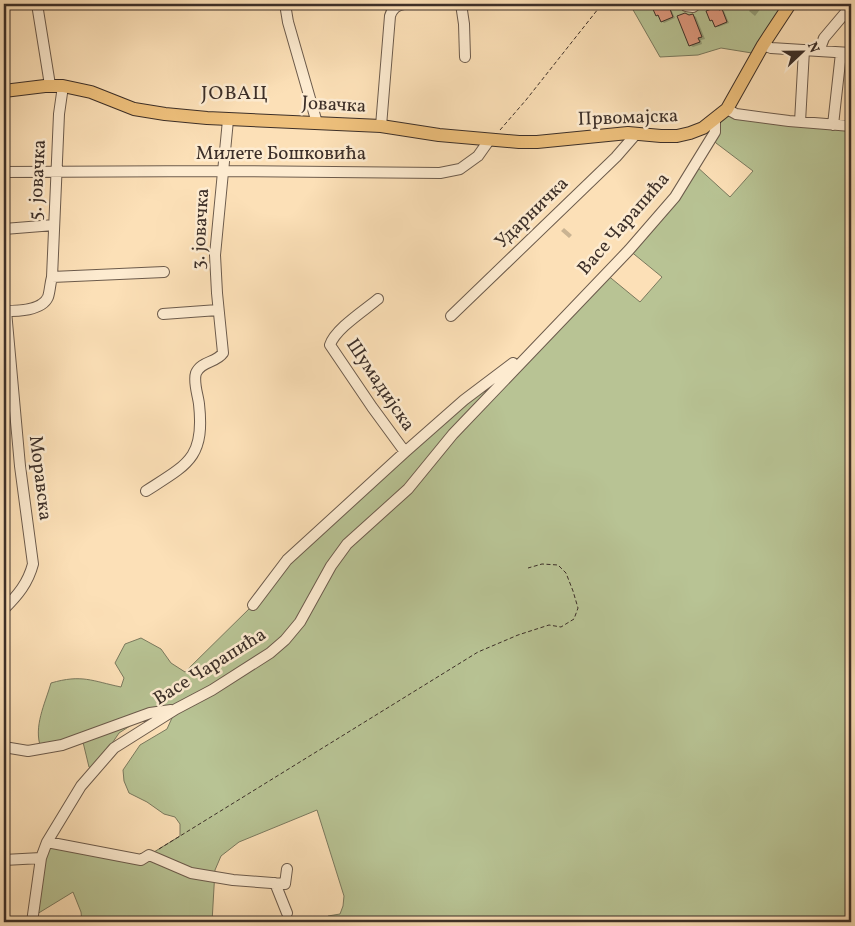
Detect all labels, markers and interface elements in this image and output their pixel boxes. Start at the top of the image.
north arrow [778,28,828,78]
text: N [802,39,823,56]
district label: ЈОВАЦ [201,80,269,108]
street label: Јовачка [301,90,367,120]
street label: Првомајска [577,103,679,133]
street label: 5. јовачка [23,139,53,221]
street label: Милете Бошковића [196,141,366,167]
street label: Васе Чарапића [572,167,676,281]
street label: Ударничка [489,171,575,255]
street label: 3. јовачка [186,188,216,270]
street label: Шумадијска [339,333,421,437]
street label: Моравска [22,434,58,522]
street label: Васе Чарапића [149,622,271,712]

